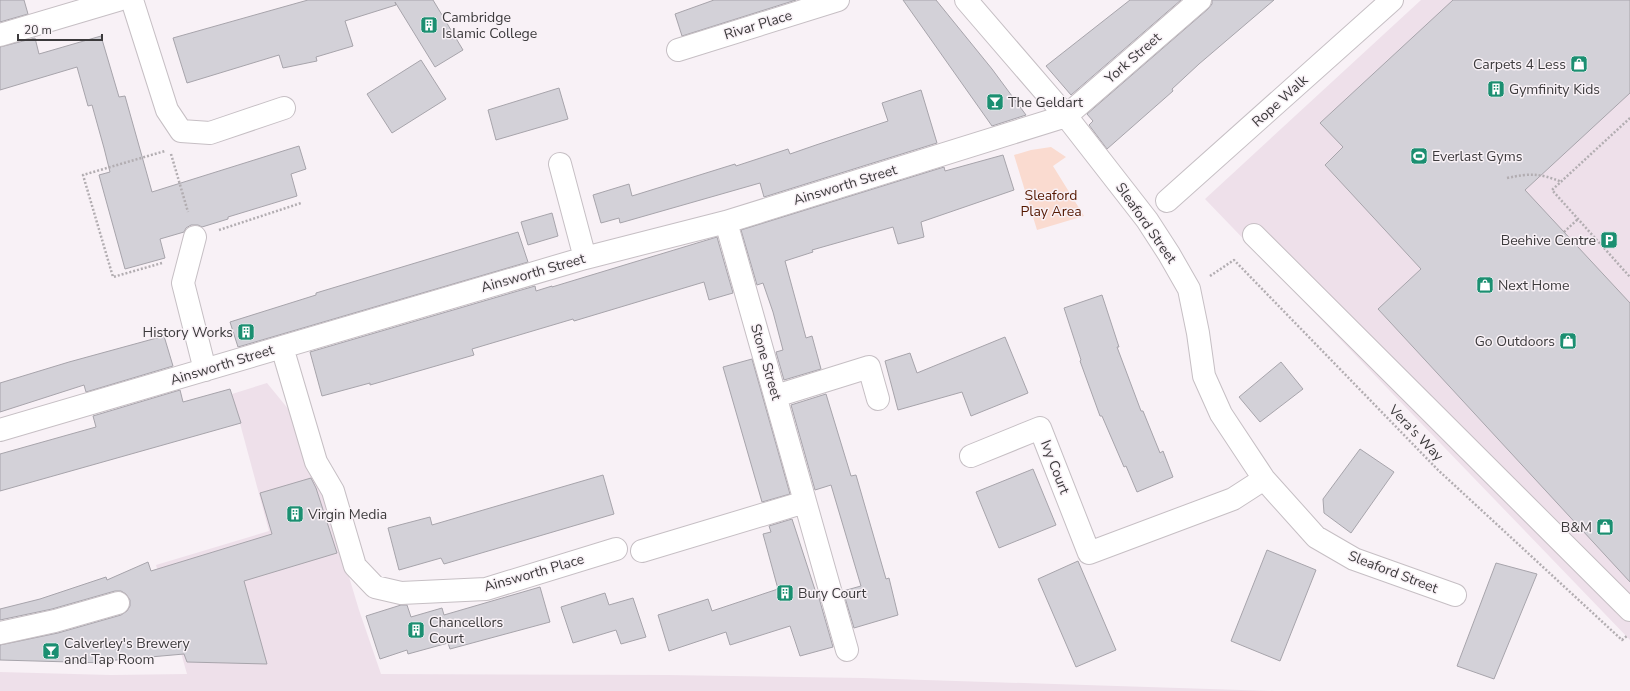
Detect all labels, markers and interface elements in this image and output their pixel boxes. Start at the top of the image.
street label: Rivar Place [722,6,794,44]
place label: Cambridge Islamic College [442,8,537,43]
building icon: Cambridge Islamic College [419,15,439,35]
scale bar [18,16,102,42]
text: 20 m [24,22,52,38]
street label: York Street [1100,28,1165,88]
shop icon: Carpets 4 Less [1569,54,1589,74]
place label: Carpets 4 Less [1473,55,1566,74]
street label: Rope Walk [1248,70,1313,131]
building icon: Gymfinity Kids [1486,79,1506,99]
place label: Gymfinity Kids [1509,80,1600,99]
bar icon: The Geldart [985,92,1005,112]
place label: The Geldart [1008,93,1083,112]
sports icon: Everlast Gyms [1409,146,1429,166]
place label: Everlast Gyms [1432,147,1523,166]
street label: Ainsworth Street [791,160,899,210]
street label: Sleaford Street [1111,179,1181,267]
park label: Sleaford Play Area [1020,186,1082,221]
parking icon: Beehive Centre [1599,230,1619,250]
place label: Beehive Centre [1501,231,1596,250]
street label: Ainsworth Street [479,249,587,297]
shop icon: Next Home [1475,275,1495,295]
place label: Next Home [1498,276,1569,295]
building icon: History Works [236,322,256,342]
street label: Stone Street [746,322,786,402]
place label: History Works [143,323,233,342]
shop icon: Go Outdoors [1558,331,1578,351]
place label: Go Outdoors [1475,332,1555,351]
street label: Ainsworth Street [168,340,276,390]
street label: Vera's Way [1384,400,1448,466]
street label: Ivy Court [1036,437,1074,497]
building icon: Virgin Media [285,504,305,524]
place label: Virgin Media [307,505,387,524]
shop icon: B&M [1595,517,1615,537]
place label: B&M [1561,518,1592,537]
street label: Sleaford Street [1345,546,1441,598]
street label: Ainsworth Place [482,550,586,596]
building icon: Bury Court [775,583,795,603]
place label: Bury Court [798,584,866,603]
place label: Chancellors Court [429,613,503,648]
building icon: Chancellors Court [406,620,426,640]
place label: Calverley's Brewery and Tap Room [64,634,191,669]
bar icon: Calverley's Brewery and Tap Room [41,641,61,661]

